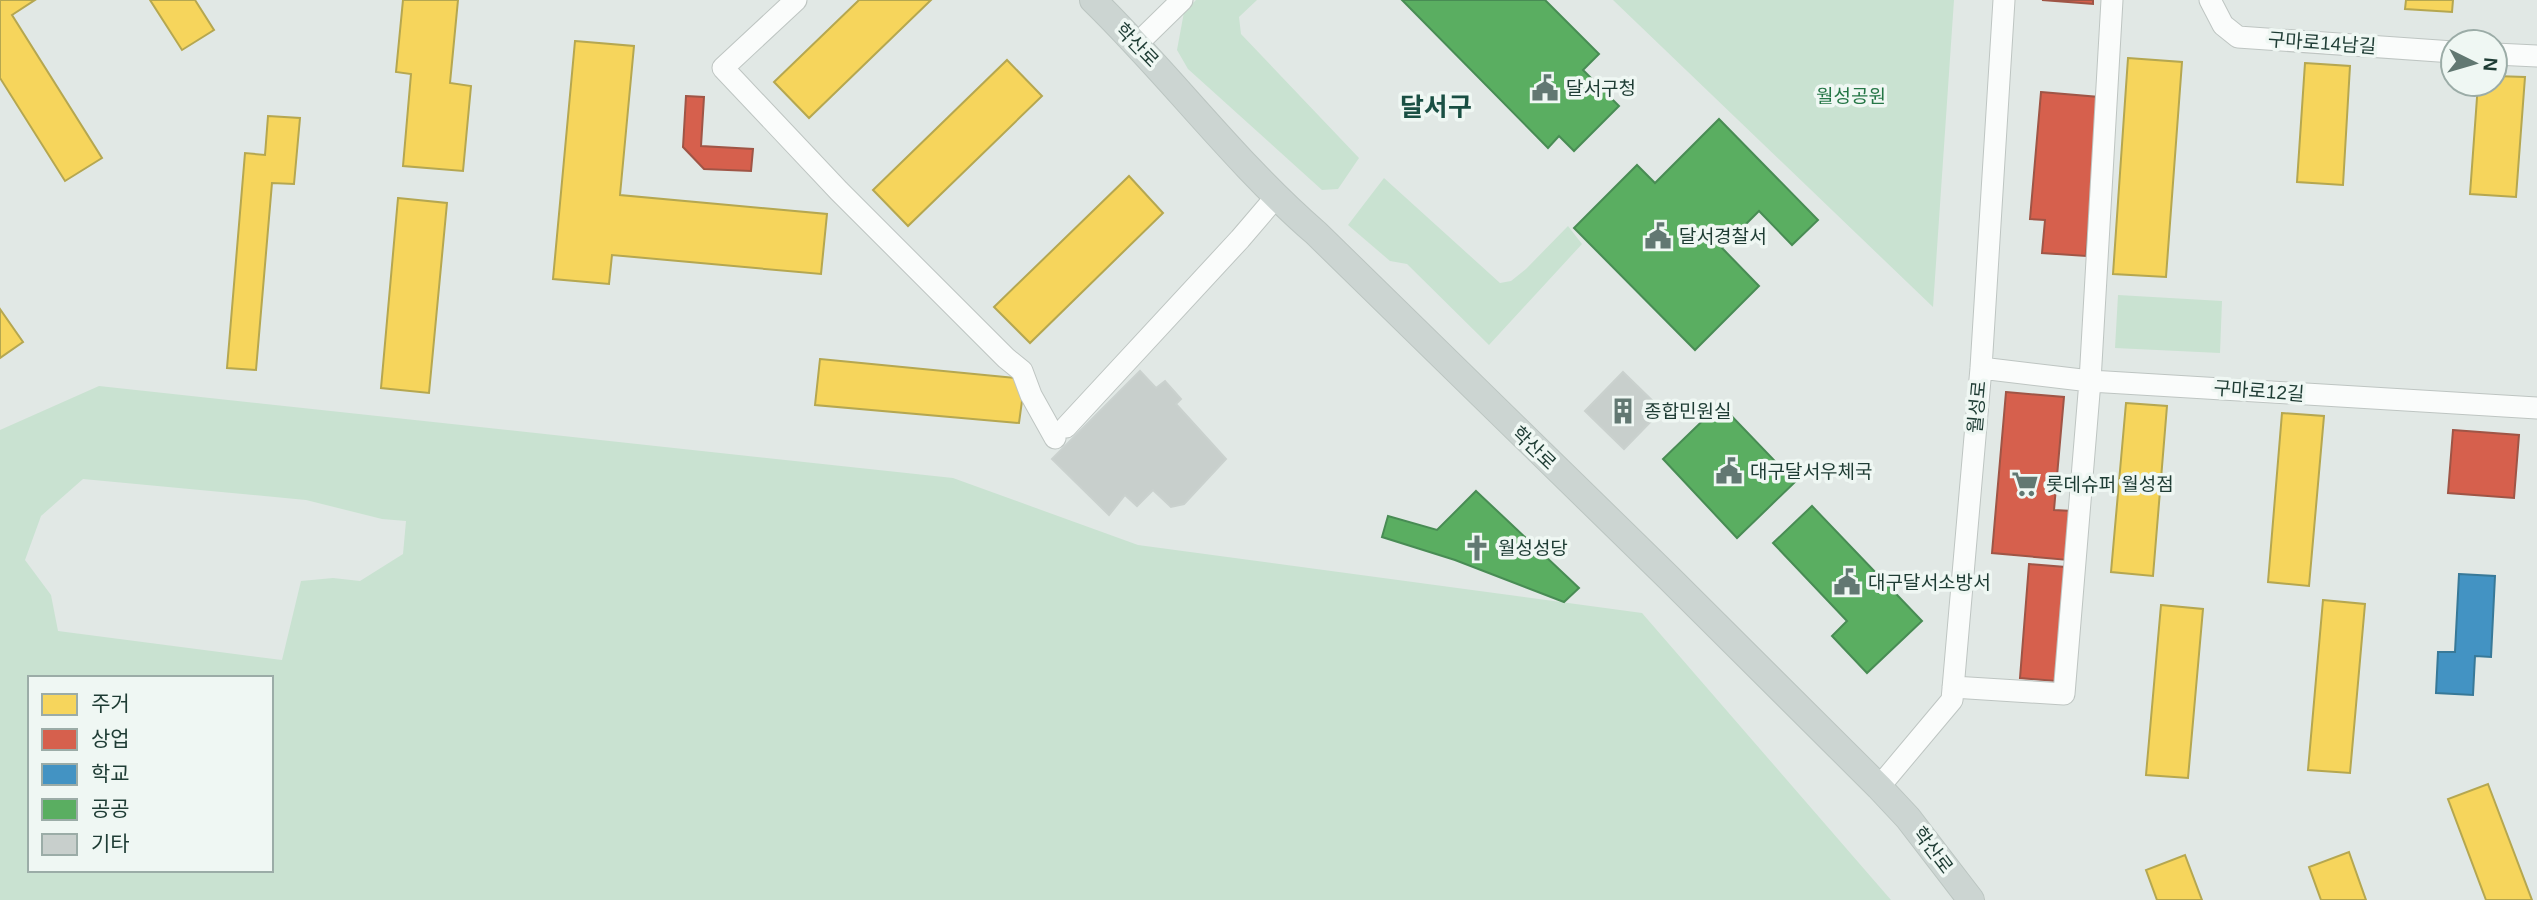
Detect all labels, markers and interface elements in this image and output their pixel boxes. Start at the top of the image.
street label: 학산로 [1111,19,1163,71]
north arrow [2439,28,2509,98]
street label: 구마로14남길 [2267,29,2377,57]
text: N [2479,57,2501,72]
public building icon: 달서구청 [1530,73,1560,103]
place label: 달서구청 [1566,78,1636,99]
park label: 월성공원 [1816,86,1886,107]
district label: 달서구 [1400,92,1472,122]
public building icon: 달서경찰서 [1643,221,1673,251]
place label: 달서경찰서 [1679,226,1766,247]
street label: 구마로12길 [2213,377,2305,405]
street label: 월성로 [1964,380,1990,434]
building icon: 종합민원실 [1608,396,1638,426]
place label: 종합민원실 [1644,401,1731,422]
street label: 학산로 [1508,422,1560,474]
public building icon: 대구달서우체국 [1714,456,1744,486]
place label: 대구달서우체국 [1750,461,1872,482]
supermarket icon: 롯데슈퍼 월성점 [2010,469,2040,499]
place label: 롯데슈퍼 월성점 [2046,474,2174,495]
church icon: 월성성당 [1462,533,1492,563]
place label: 월성성당 [1498,538,1568,559]
public building icon: 대구달서소방서 [1832,567,1862,597]
place label: 대구달서소방서 [1868,572,1990,593]
legend [28,676,273,872]
text: 주거 [91,692,130,715]
text: 상업 [91,727,130,750]
text: 학교 [91,762,130,785]
text: 공공 [91,797,130,820]
street label: 학산로 [1909,823,1957,877]
text: 기타 [91,832,130,855]

